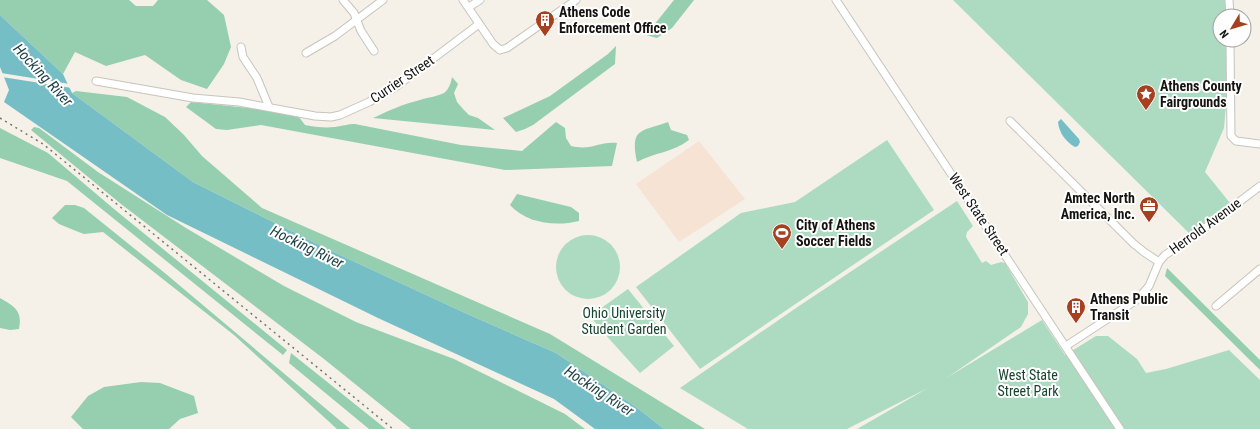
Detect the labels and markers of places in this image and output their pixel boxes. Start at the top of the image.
place label: Athens Code Enforcement Office [559,4,667,36]
building icon: Athens Code Enforcement Office [534,9,556,37]
place label: Athens County Fairgrounds [1160,78,1243,110]
place icon: Athens County Fairgrounds [1135,83,1157,111]
place label: Amtec North America, Inc. [1061,190,1135,222]
office icon: Amtec North America, Inc. [1138,195,1160,223]
place label: City of Athens Soccer Fields [796,217,875,249]
sports icon: City of Athens Soccer Fields [771,222,793,250]
place label: Athens Public Transit [1090,291,1168,323]
building icon: Athens Public Transit [1065,296,1087,324]

